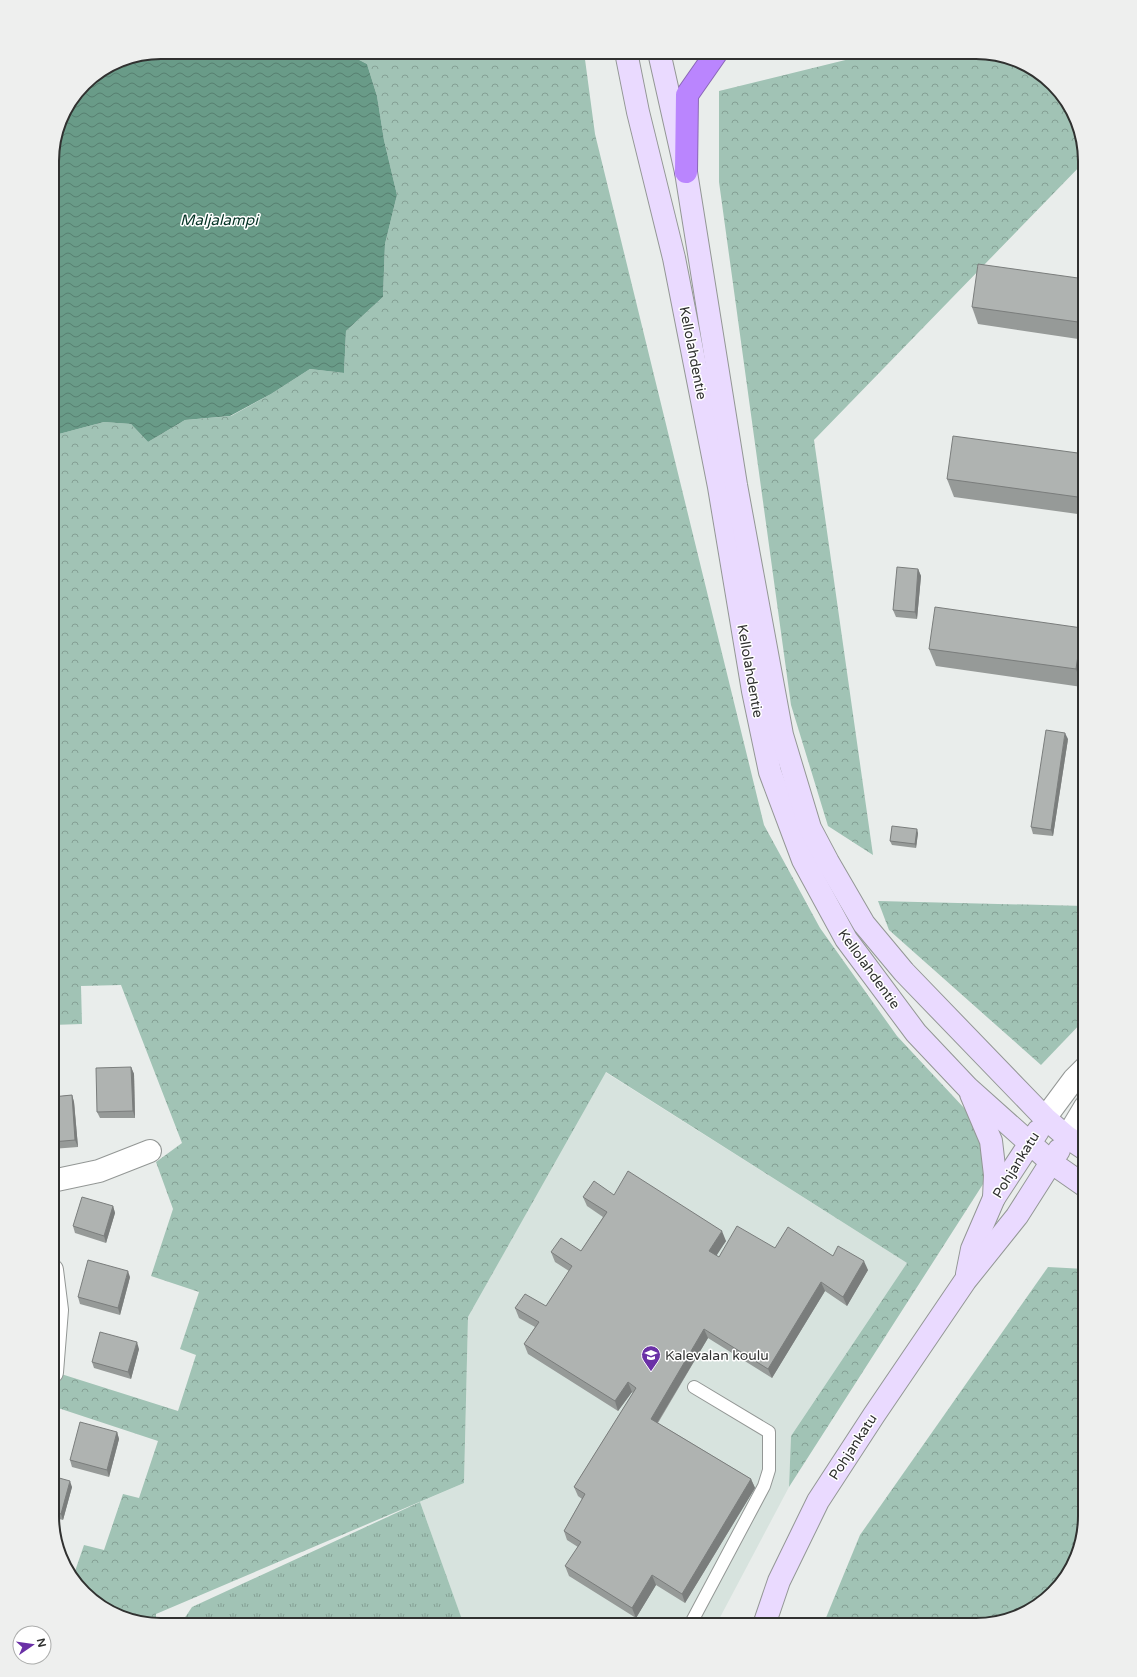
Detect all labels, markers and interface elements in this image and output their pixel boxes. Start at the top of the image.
water label: Maljalampi [180,211,260,229]
street label: Kellolahdentie [676,305,710,401]
street label: Kellolahdentie [733,623,767,719]
street label: Kellolahdentie [834,926,904,1012]
street label: Pohjankatu [989,1129,1043,1201]
school or university icon: Kalevalan koulu [640,1344,662,1372]
place label: Kalevalan koulu [665,1347,769,1364]
street label: Pohjankatu [825,1411,881,1483]
north arrow [12,1625,52,1665]
text: N [34,1637,49,1649]

